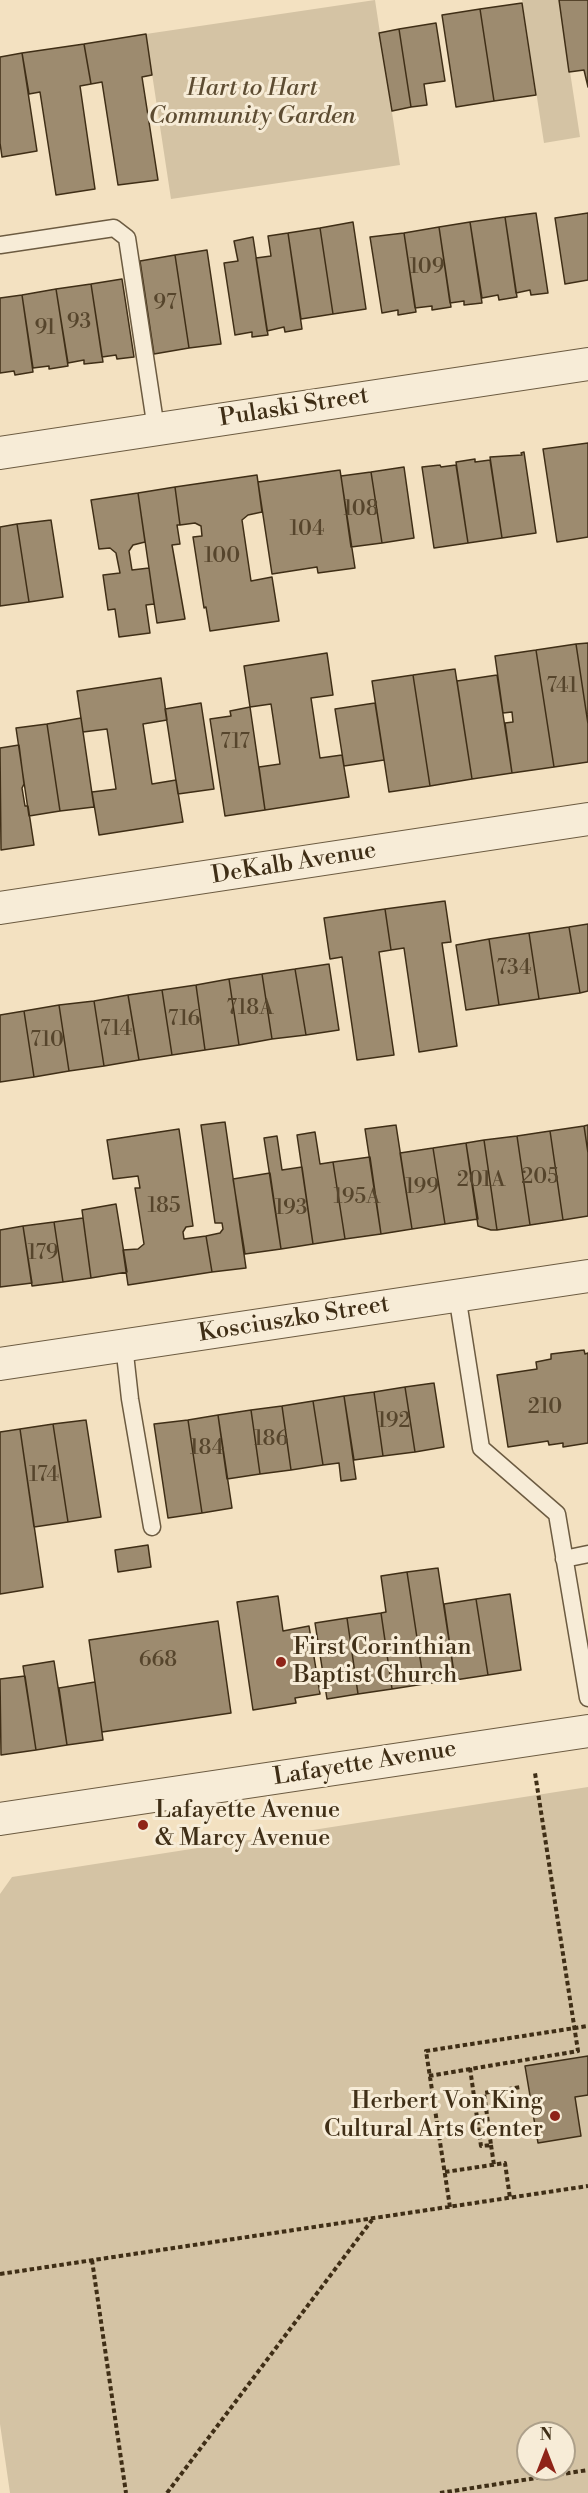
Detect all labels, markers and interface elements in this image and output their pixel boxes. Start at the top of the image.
park label: Hart to Hart Community Garden [148,75,356,131]
house number: 109 [409,255,445,281]
house number: 97 [153,291,177,317]
house number: 93 [67,310,91,336]
house number: 91 [34,316,56,342]
street label: Pulaski Street [217,382,371,434]
house number: 108 [343,497,379,523]
house number: 104 [290,517,324,543]
house number: 100 [204,544,240,570]
house number: 741 [547,674,577,700]
house number: 717 [220,730,250,756]
street label: DeKalb Avenue [210,837,378,891]
house number: 734 [497,956,531,982]
house number: 718A [226,996,274,1022]
house number: 716 [168,1007,200,1033]
house number: 714 [100,1017,132,1043]
house number: 710 [30,1028,64,1054]
house number: 205 [521,1165,559,1191]
house number: 201A [457,1168,505,1194]
house number: 199 [405,1175,439,1201]
house number: 195A [334,1185,380,1211]
house number: 185 [147,1194,181,1220]
house number: 193 [275,1196,307,1222]
house number: 179 [28,1241,58,1267]
street label: Kosciuszko Street [196,1291,392,1349]
house number: 210 [528,1395,562,1421]
house number: 192 [378,1409,410,1435]
house number: 186 [254,1427,288,1453]
house number: 184 [190,1436,224,1462]
house number: 174 [29,1463,59,1489]
place label: First Corinthian Baptist Church [293,1634,471,1690]
house number: 668 [139,1648,177,1674]
marker: First Corinthian Baptist Church [274,1655,288,1669]
street label: Lafayette Avenue [271,1735,459,1793]
place label: Lafayette Avenue & Marcy Avenue [155,1797,340,1853]
marker: Lafayette Avenue & Marcy Avenue [136,1818,150,1832]
place label: Herbert Von King Cultural Arts Center [324,2088,543,2144]
marker: Herbert Von King Cultural Arts Center [548,2109,562,2123]
north arrow [516,2421,576,2481]
text: N [540,2425,552,2445]

